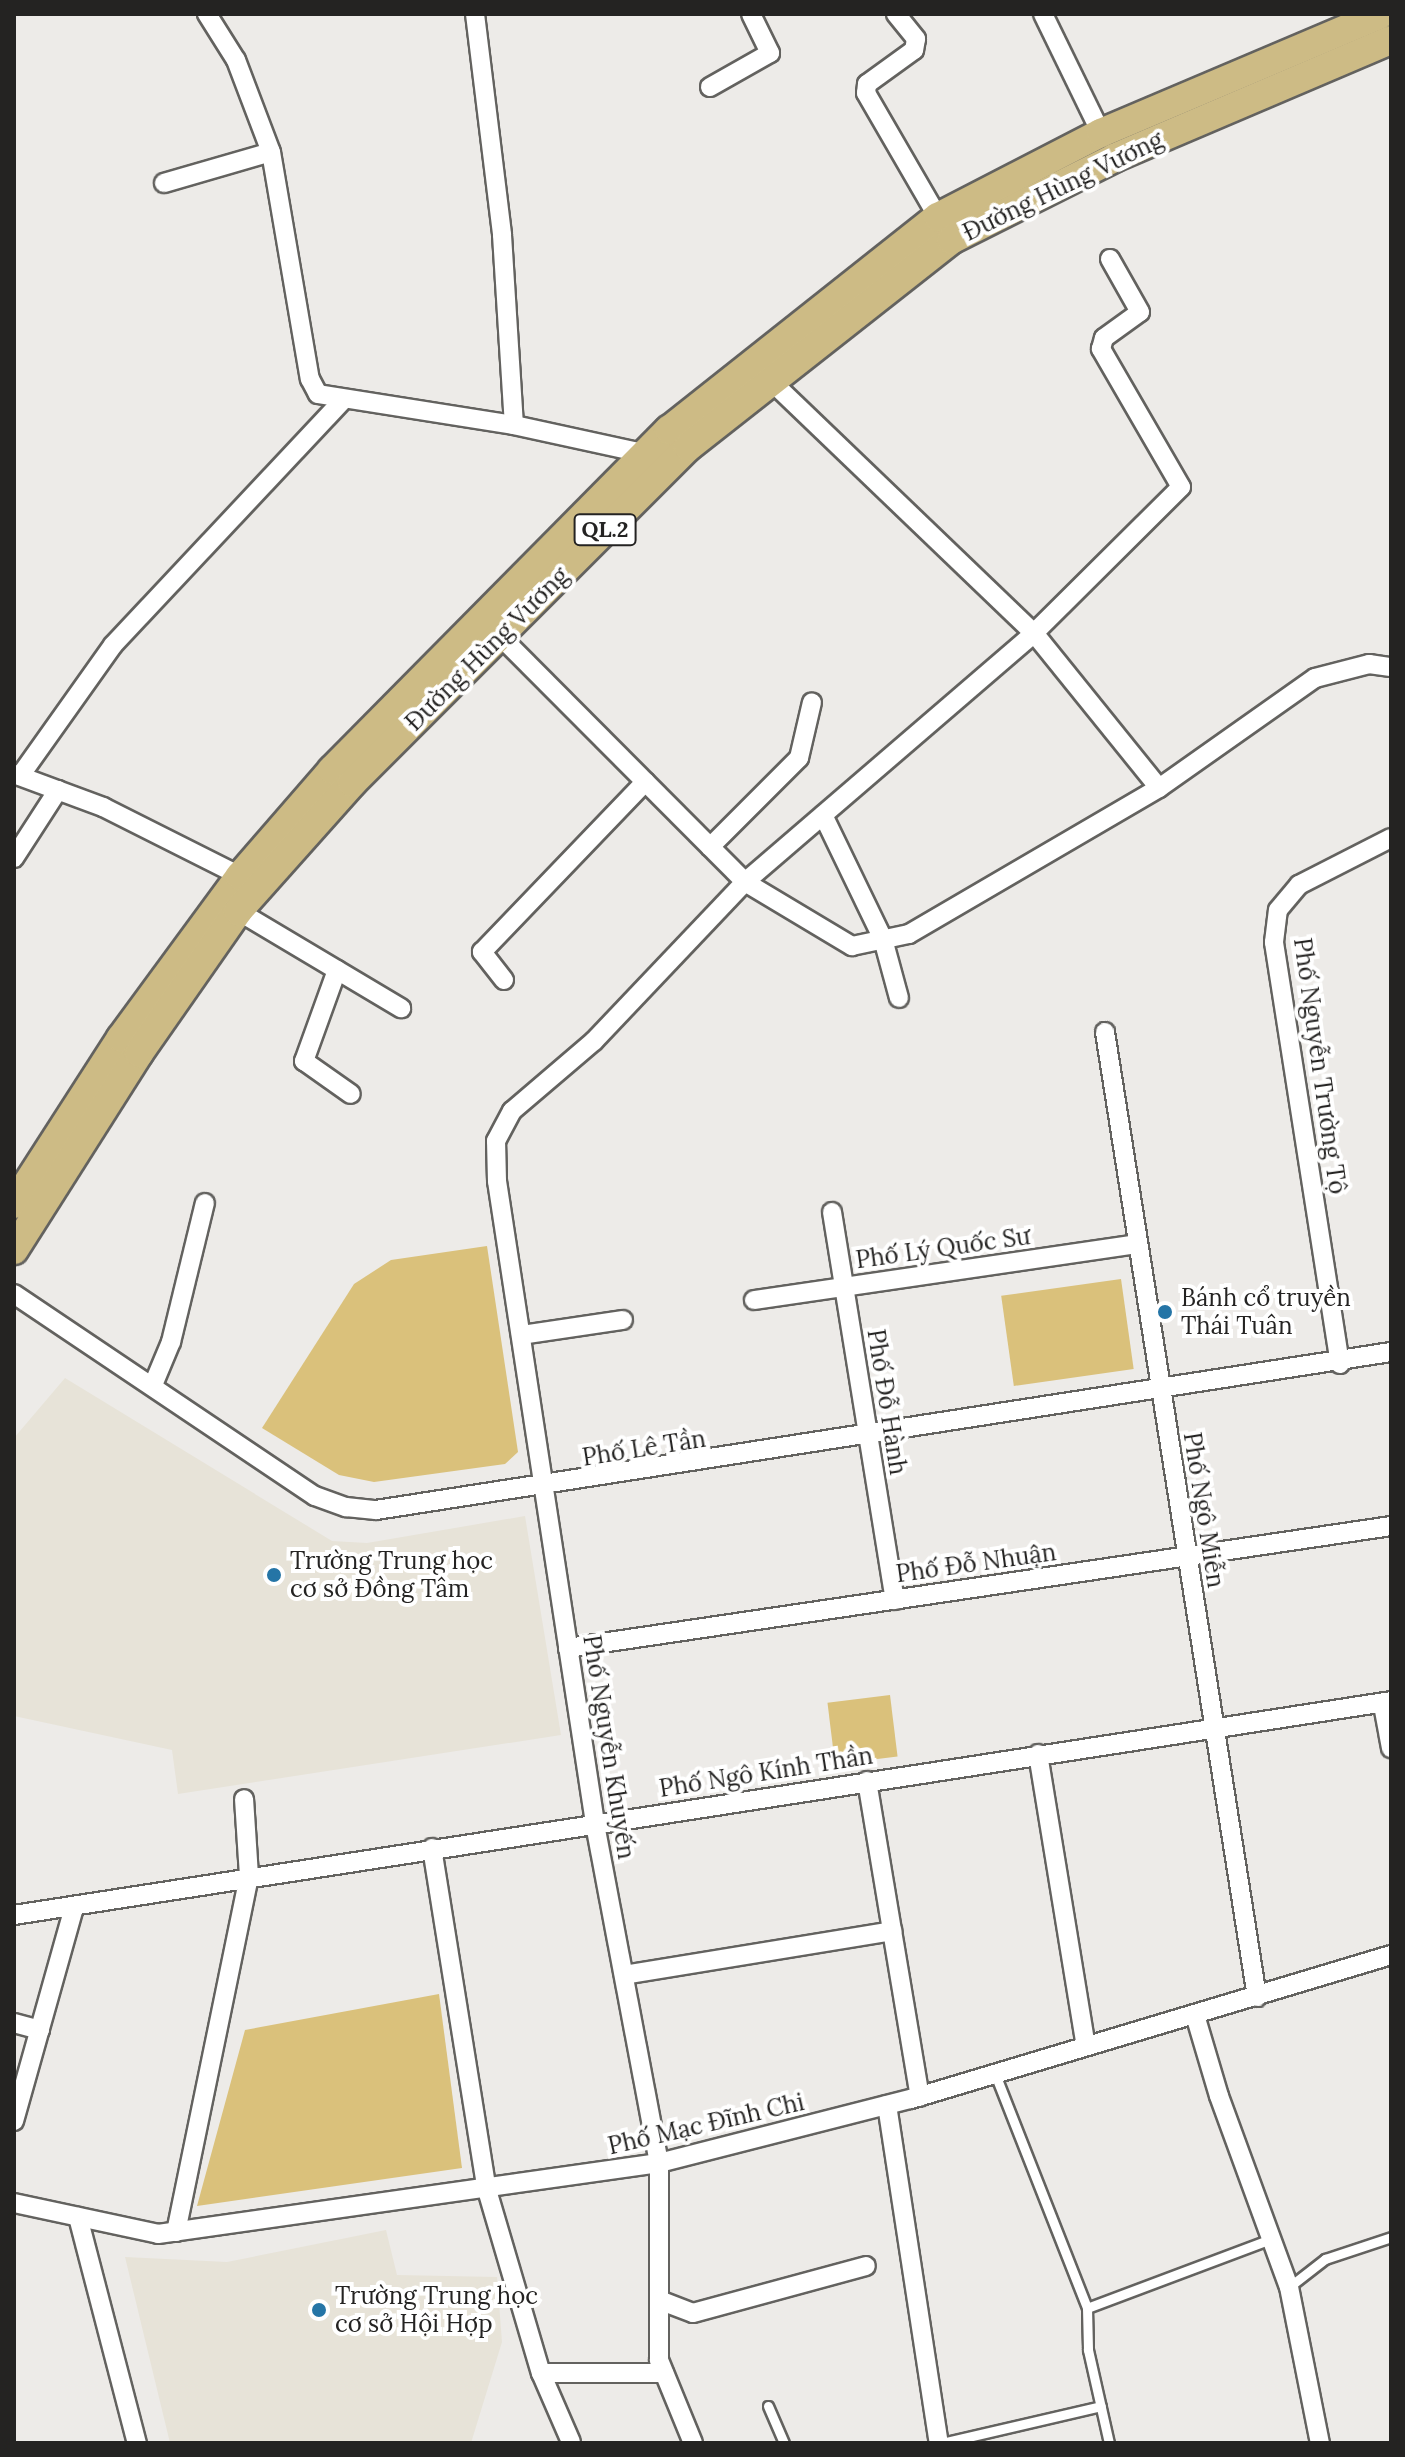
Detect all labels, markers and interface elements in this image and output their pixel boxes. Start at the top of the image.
street label: Đường Hùng Vương [958,125,1168,247]
road number: QL.2 [573,512,637,548]
street label: Đường Hùng Vương [399,561,575,737]
street label: Phố Nguyễn Trường Tộ [1288,936,1352,1196]
street label: Phố Lý Quốc Sư [854,1222,1032,1274]
place label: Bánh cổ truyền Thái Tuân [1181,1284,1351,1340]
marker: Bánh cổ truyền Thái Tuân [1156,1303,1174,1321]
street label: Phố Đỗ Hành [861,1327,913,1477]
street label: Phố Lê Tần [580,1424,708,1472]
street label: Phố Ngô Miễn [1177,1430,1231,1590]
street label: Phố Đỗ Nhuận [894,1538,1058,1588]
place label: Trường Trung học cơ sở Đồng Tâm [290,1547,493,1603]
marker: Trường Trung học cơ sở Đồng Tâm [265,1566,283,1584]
street label: Phố Nguyễn Khuyến [577,1633,641,1861]
street label: Phố Ngô Kính Thần [657,1741,875,1803]
street label: Phố Mạc Đĩnh Chi [605,2087,807,2161]
place label: Trường Trung học cơ sở Hội Hợp [335,2282,538,2338]
marker: Trường Trung học cơ sở Hội Hợp [310,2301,328,2319]

